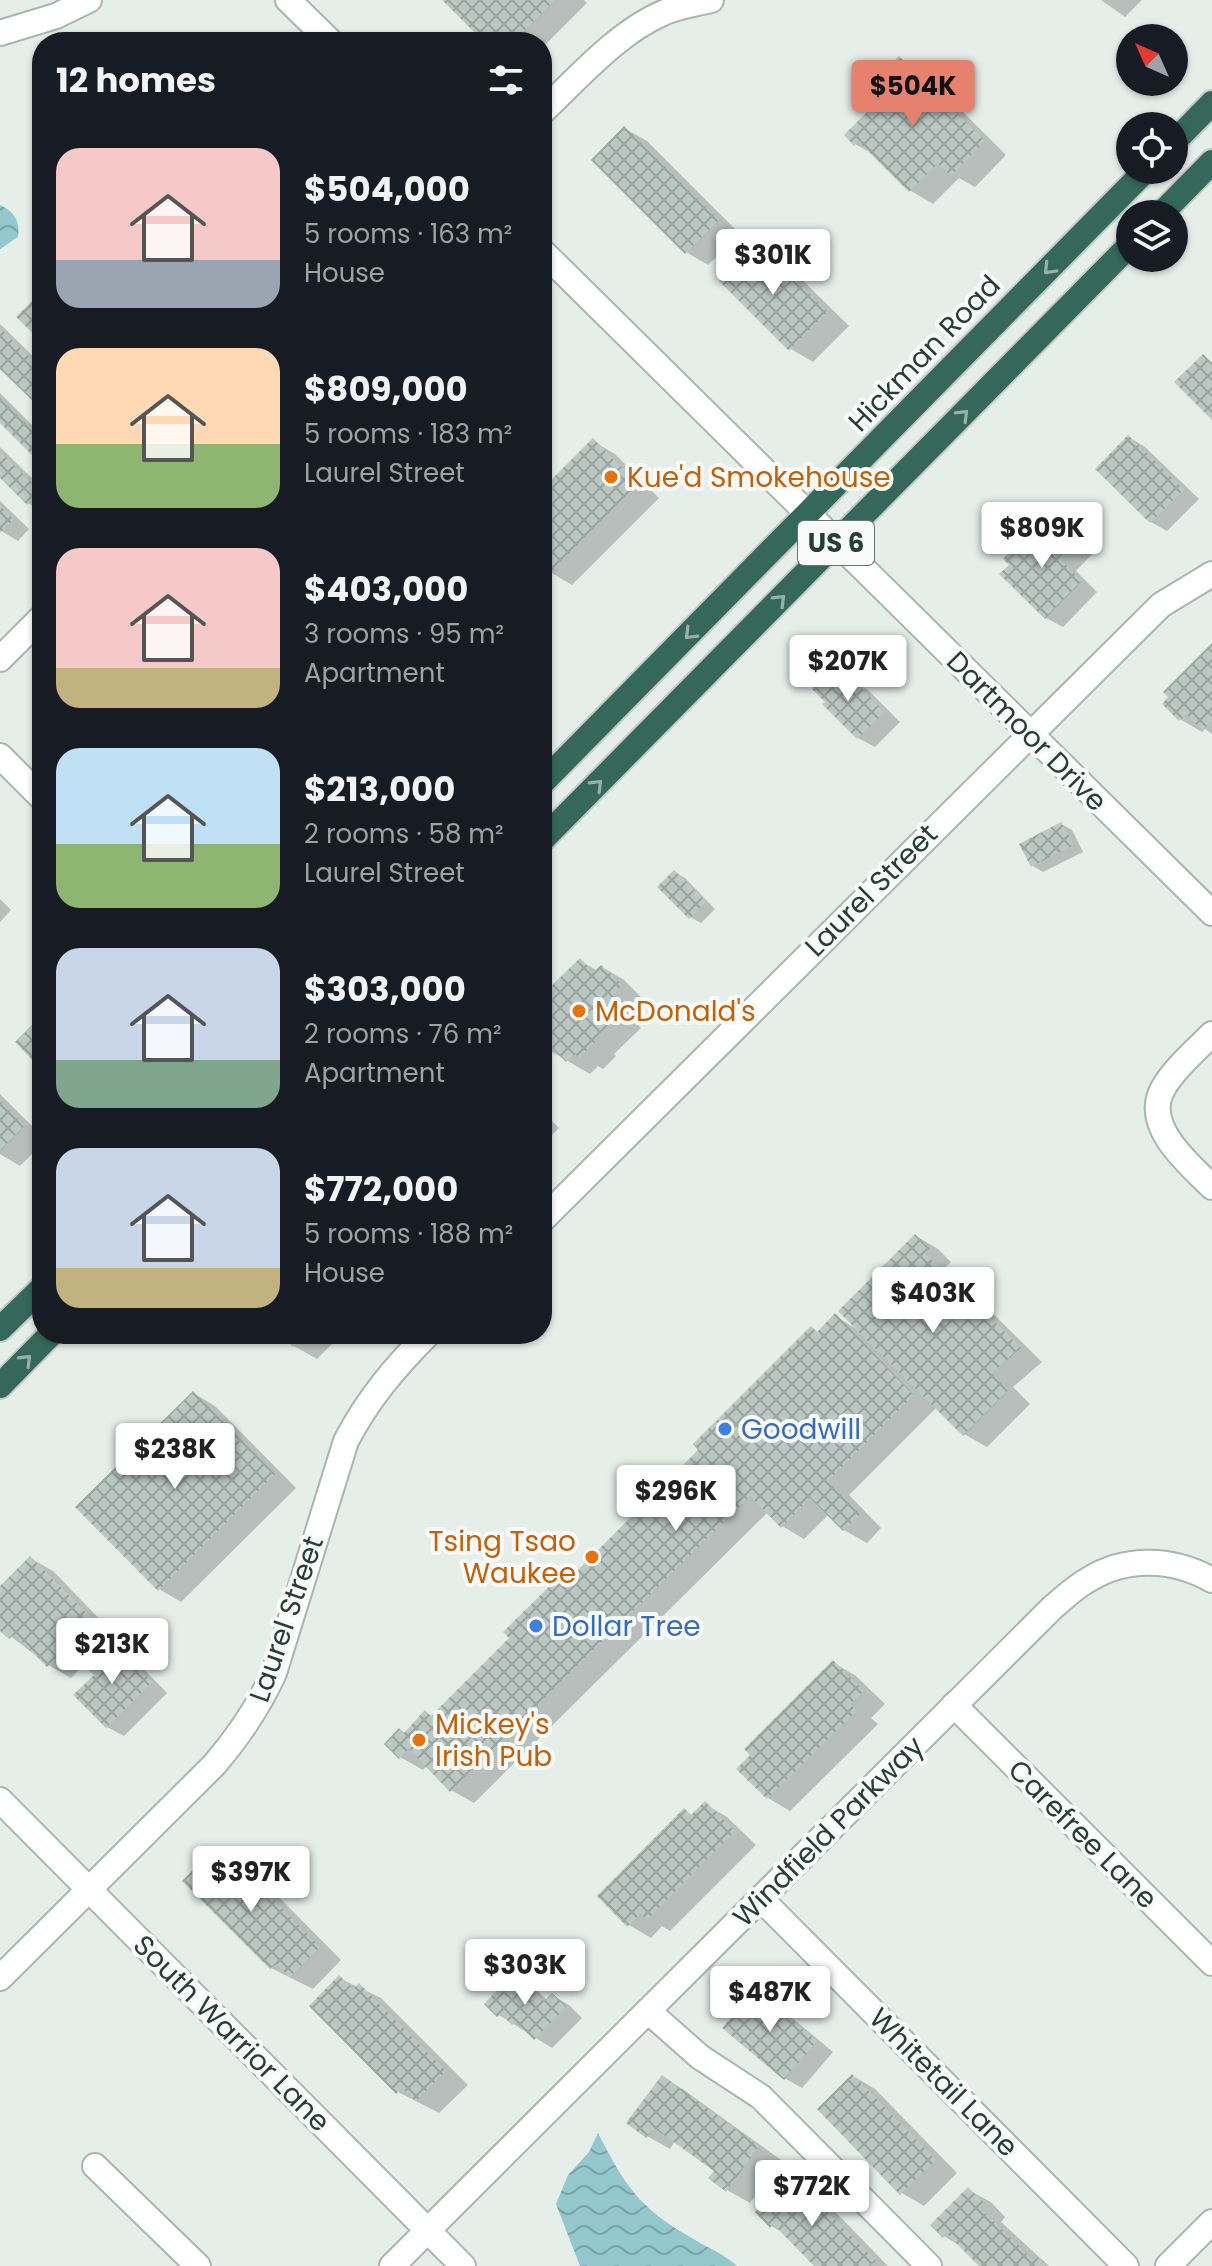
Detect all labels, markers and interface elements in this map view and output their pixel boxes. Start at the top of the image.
north arrow [1116,24,1188,96]
map controls [1116,24,1188,272]
text: 12 homes [56,56,216,104]
icon: filters [484,58,528,102]
pin: $504K [857,60,969,128]
text: $504K [870,68,956,104]
button: locate [1116,112,1188,184]
text: $504,000 [304,165,470,213]
icon: home [120,180,216,276]
button: layers [1116,200,1188,272]
text: 5 rooms · 163 m² [304,216,512,252]
pin: $301K [717,229,829,297]
text: $301K [734,237,812,273]
text: House [304,255,385,291]
one-way arrow [1044,260,1058,274]
street label: Hickman Road [840,267,1009,440]
text: $809,000 [304,365,468,413]
icon: home [120,380,216,476]
one-way arrow [954,410,968,424]
text: 5 rooms · 183 m² [304,416,512,452]
text: Laurel Street [304,455,465,491]
place label: Kue'd Smokehouse [627,458,891,497]
marker: Kue'd Smokehouse [602,468,620,486]
pin: $809K [986,502,1098,570]
text: $809K [999,510,1085,546]
road number: US 6 [798,521,874,565]
text: $403,000 [304,565,468,613]
icon: home [120,580,216,676]
one-way arrow [771,595,785,609]
text: 3 rooms · 95 m² [304,616,504,652]
one-way arrow [685,625,699,639]
pin: $207K [792,635,904,703]
text: $207K [808,643,888,679]
street label: Dartmoor Drive [938,643,1115,820]
text: Apartment [304,655,445,691]
text: $213,000 [304,765,455,813]
one-way arrow [588,779,602,794]
icon: home [120,780,216,876]
street label: Laurel Street [796,815,946,965]
text: 2 rooms · 58 m² [304,816,504,852]
text: Laurel Street [304,855,465,891]
text: $303,000 [304,965,466,1013]
icon: home [120,980,216,1076]
place label: McDonald's [595,992,756,1031]
marker: McDonald's [570,1002,588,1020]
text: 2 rooms · 76 m² [304,1016,502,1052]
text: Apartment [304,1055,445,1091]
text: $772,000 [304,1165,458,1213]
icon: home [120,1180,216,1276]
text: 5 rooms · 188 m² [304,1216,513,1252]
text: House [304,1255,385,1291]
pin: $403K [877,1267,989,1335]
text: $403K [890,1275,976,1311]
one-way arrow [17,1355,31,1369]
place label: Goodwill [741,1410,861,1449]
marker: Goodwill [716,1420,734,1438]
pin: $238K [119,1423,231,1491]
text: $238K [134,1431,216,1467]
pin: $296K [620,1465,732,1533]
text: $296K [635,1473,717,1509]
place label: Tsing Tsao Waukee [428,1522,576,1593]
street label: Laurel Street [240,1531,333,1707]
marker: Tsing Tsao Waukee [583,1548,601,1566]
place label: Dollar Tree [552,1607,701,1646]
marker: Dollar Tree [527,1617,545,1635]
pin: $213K [56,1618,168,1686]
text: $213K [74,1626,150,1662]
place label: Mickey's Irish Pub [435,1705,552,1776]
street label: Windfield Parkway [724,1727,933,1935]
marker: Mickey's Irish Pub [410,1731,428,1749]
street label: Carefree Lane [999,1751,1166,1918]
pin: $397K [195,1846,307,1914]
text: $397K [211,1854,291,1890]
street label: South Warrior Lane [125,1926,339,2140]
pin: $303K [469,1939,581,2007]
text: $303K [483,1947,567,1983]
pin: $487K [714,1966,826,2034]
text: $487K [728,1974,812,2010]
street label: Whitetail Lane [860,1999,1027,2166]
pin: $772K [756,2160,868,2228]
text: $772K [773,2168,851,2204]

